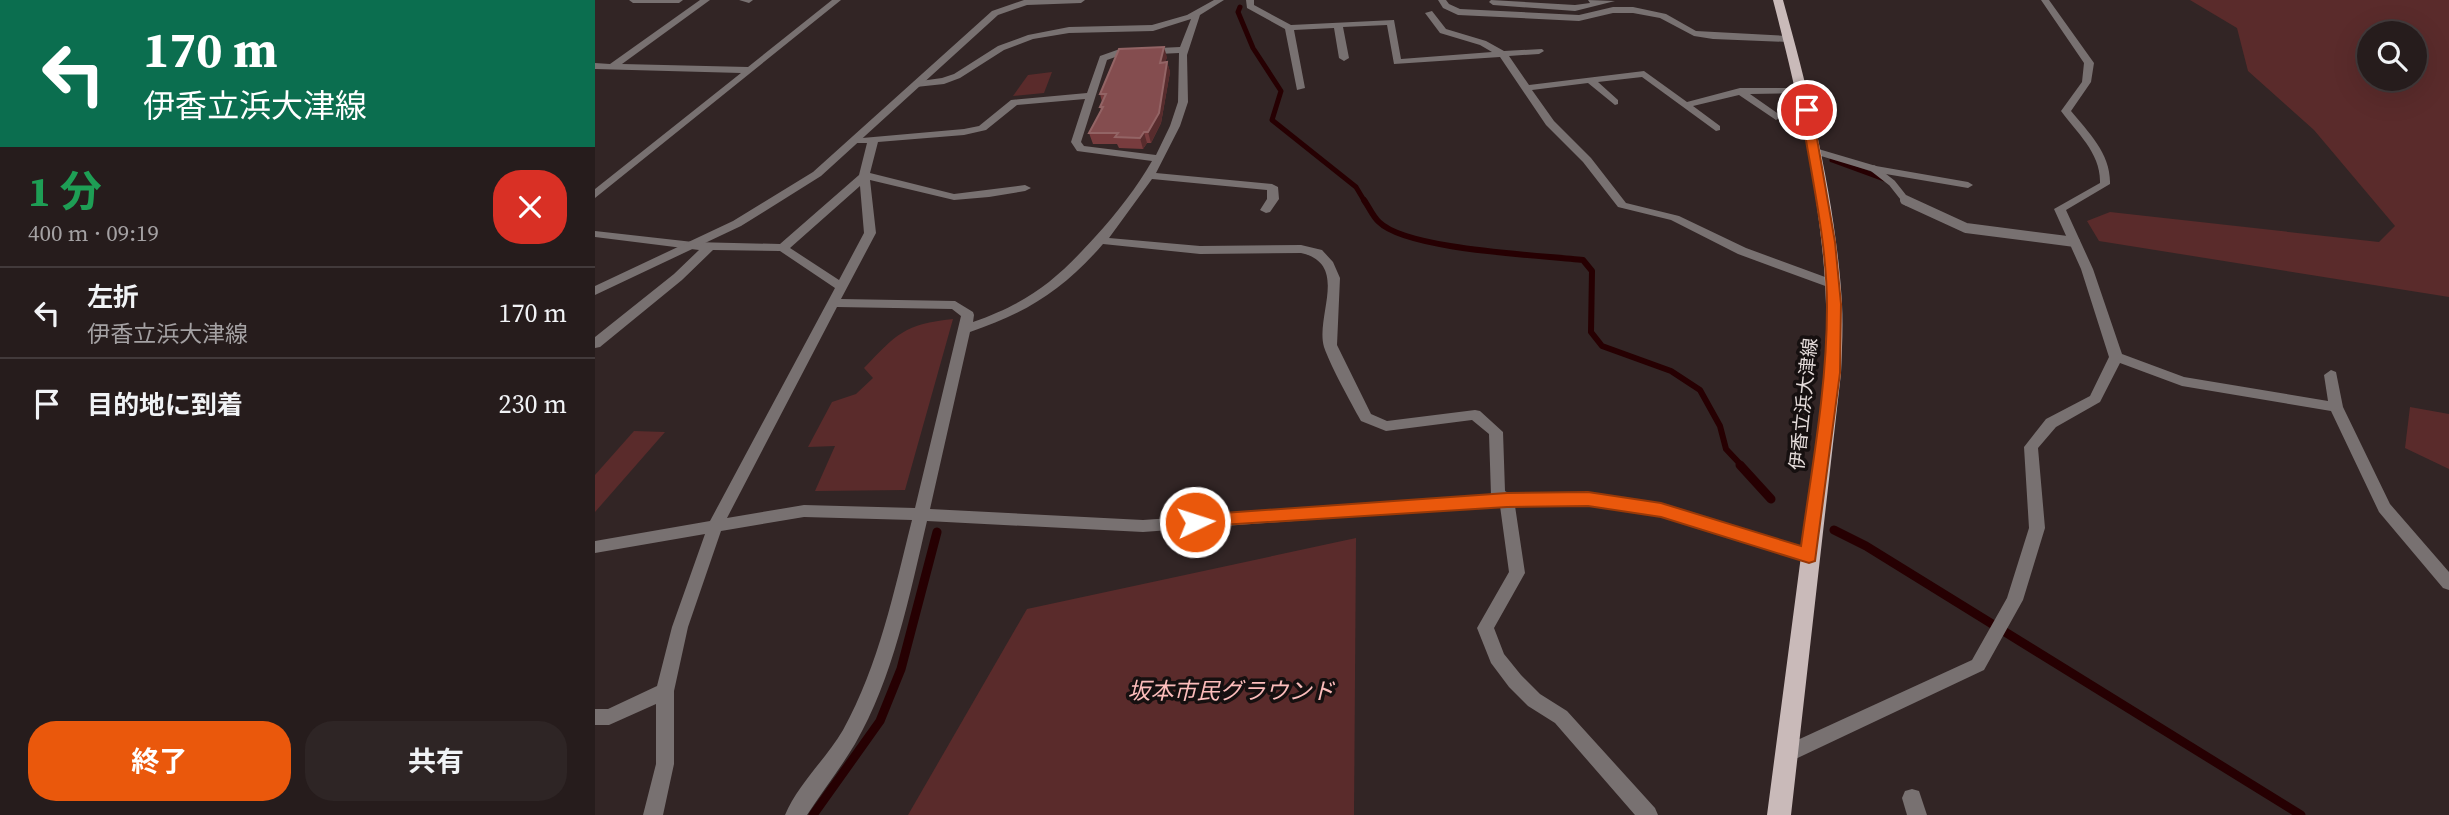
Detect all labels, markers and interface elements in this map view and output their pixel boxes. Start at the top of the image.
text: 170 m [143,16,278,83]
map controls [2357,21,2427,91]
button: search [2357,21,2427,91]
icon: left [28,28,119,119]
pin [1777,80,1837,140]
text: 伊香立浜大津線 [143,84,367,128]
icon: arrive [1788,91,1826,129]
text: 1 分 [28,162,102,220]
button: close [493,170,567,244]
text: 400 m · 09:19 [28,217,159,249]
text: 左折 [87,279,139,315]
icon: left [28,294,66,332]
text: 170 m [499,295,567,331]
text: 伊香立浜大津線 [87,318,248,350]
street label: 伊香立浜大津線 [1783,336,1823,472]
icon: arrive [28,385,66,423]
text: 230 m [499,386,567,422]
text: 目的地に到着 [87,387,243,423]
position arrow [1158,485,1232,559]
park label: 坂本市民グラウンド [1128,675,1336,707]
button: 終了 [28,721,291,801]
button: 共有 [305,721,567,801]

